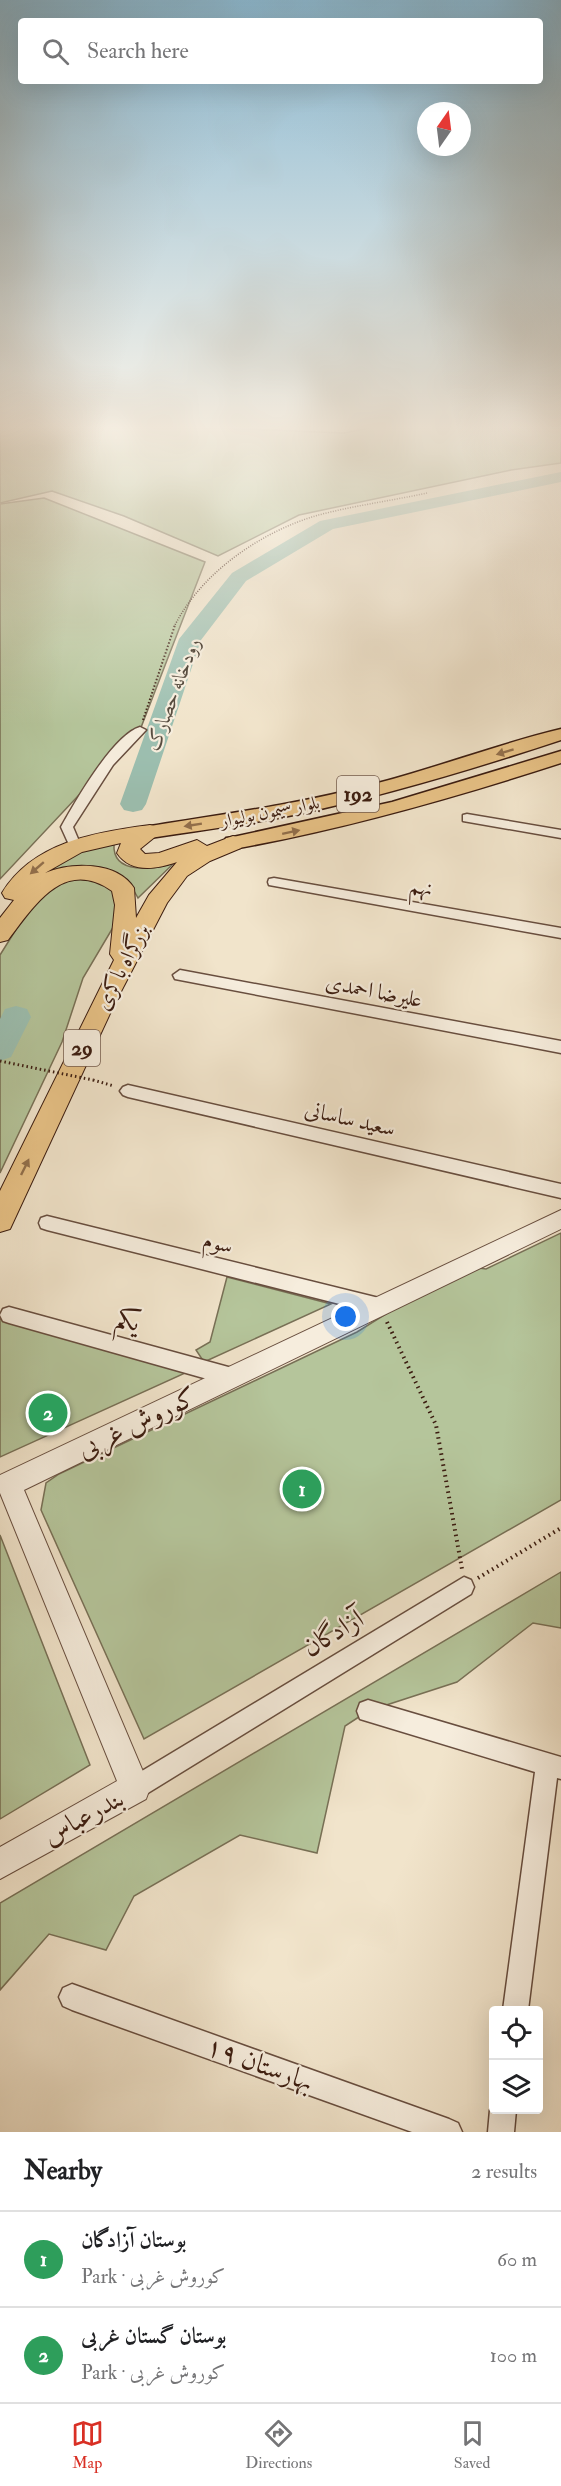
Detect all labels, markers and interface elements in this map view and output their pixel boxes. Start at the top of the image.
search box [18,18,543,84]
icon: search [39,35,72,68]
text: Search here [87,37,189,65]
north arrow [417,102,471,156]
water label: رودخانه حصارک [140,634,206,754]
one-way arrow [496,748,514,757]
road number: 192 [337,776,379,812]
street label: بلوار سیمون بولیوار [216,791,322,833]
one-way arrow [184,821,203,830]
one-way arrow [281,827,300,836]
one-way arrow [30,861,45,874]
street label: نهم [406,871,435,909]
street label: بزرگراه باکری [87,918,156,1015]
street label: علیرضا احمدی [323,968,425,1014]
road number: 29 [64,1030,100,1066]
street label: سعید ساسانی [302,1095,398,1143]
one-way arrow [21,1159,30,1176]
street label: سوم [199,1226,236,1265]
street label: یکم [110,1301,146,1347]
your location [331,1302,360,1331]
street label: کوروش غربی [72,1380,203,1468]
pin: 2 [28,1390,68,1436]
pin: 1 [282,1466,322,1512]
street label: آزادگان [296,1600,372,1664]
street label: بندرعباس [37,1781,129,1853]
map controls [489,2006,543,2114]
button: locate [489,2006,543,2060]
street label: بهارستان ۱۹ [202,2029,318,2099]
button: layers [489,2060,543,2114]
text: Nearby [24,2155,102,2187]
text: 2 results [471,2159,537,2184]
text: بوستان آزادگان [81,2226,186,2254]
text: 1 [40,2247,47,2272]
text: 60 m [497,2247,537,2272]
text: Park · کوروش غربی [81,2264,225,2289]
text: بوستان گستان غربی [81,2322,226,2350]
text: 2 [38,2343,49,2368]
text: 100 m [490,2343,537,2368]
text: Park · کوروش غربی [81,2360,225,2385]
tab: Map [71,2417,104,2473]
tab: Directions [245,2417,312,2473]
tab: Saved [454,2417,490,2473]

